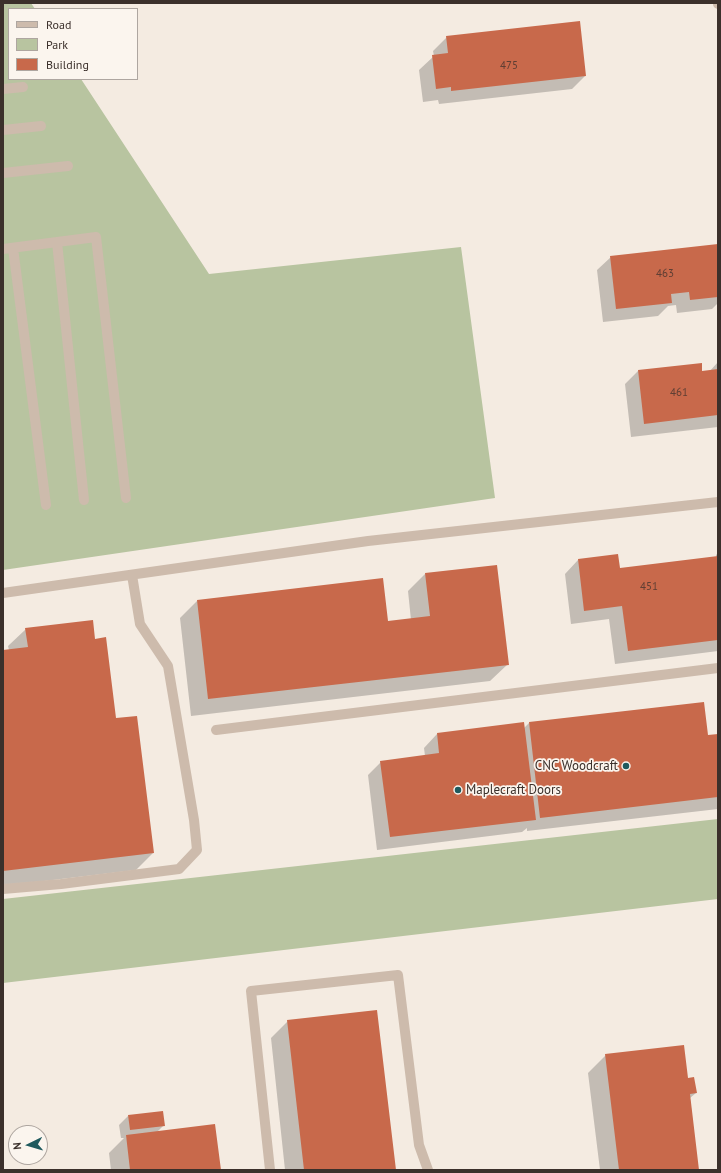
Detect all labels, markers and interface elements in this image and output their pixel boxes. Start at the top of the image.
legend [8,8,138,80]
text: Road [46,17,71,32]
text: Park [46,37,68,52]
text: Building [46,57,89,72]
house number: 475 [500,59,518,73]
house number: 463 [656,267,674,281]
house number: 461 [670,386,688,400]
house number: 451 [640,580,658,594]
place label: CNC Woodcraft [535,758,618,774]
marker: CNC Woodcraft [621,761,631,771]
place label: Maplecraft Doors [466,782,561,798]
marker: Maplecraft Doors [453,785,463,795]
north arrow [8,1125,48,1165]
text: N [10,1142,24,1150]

